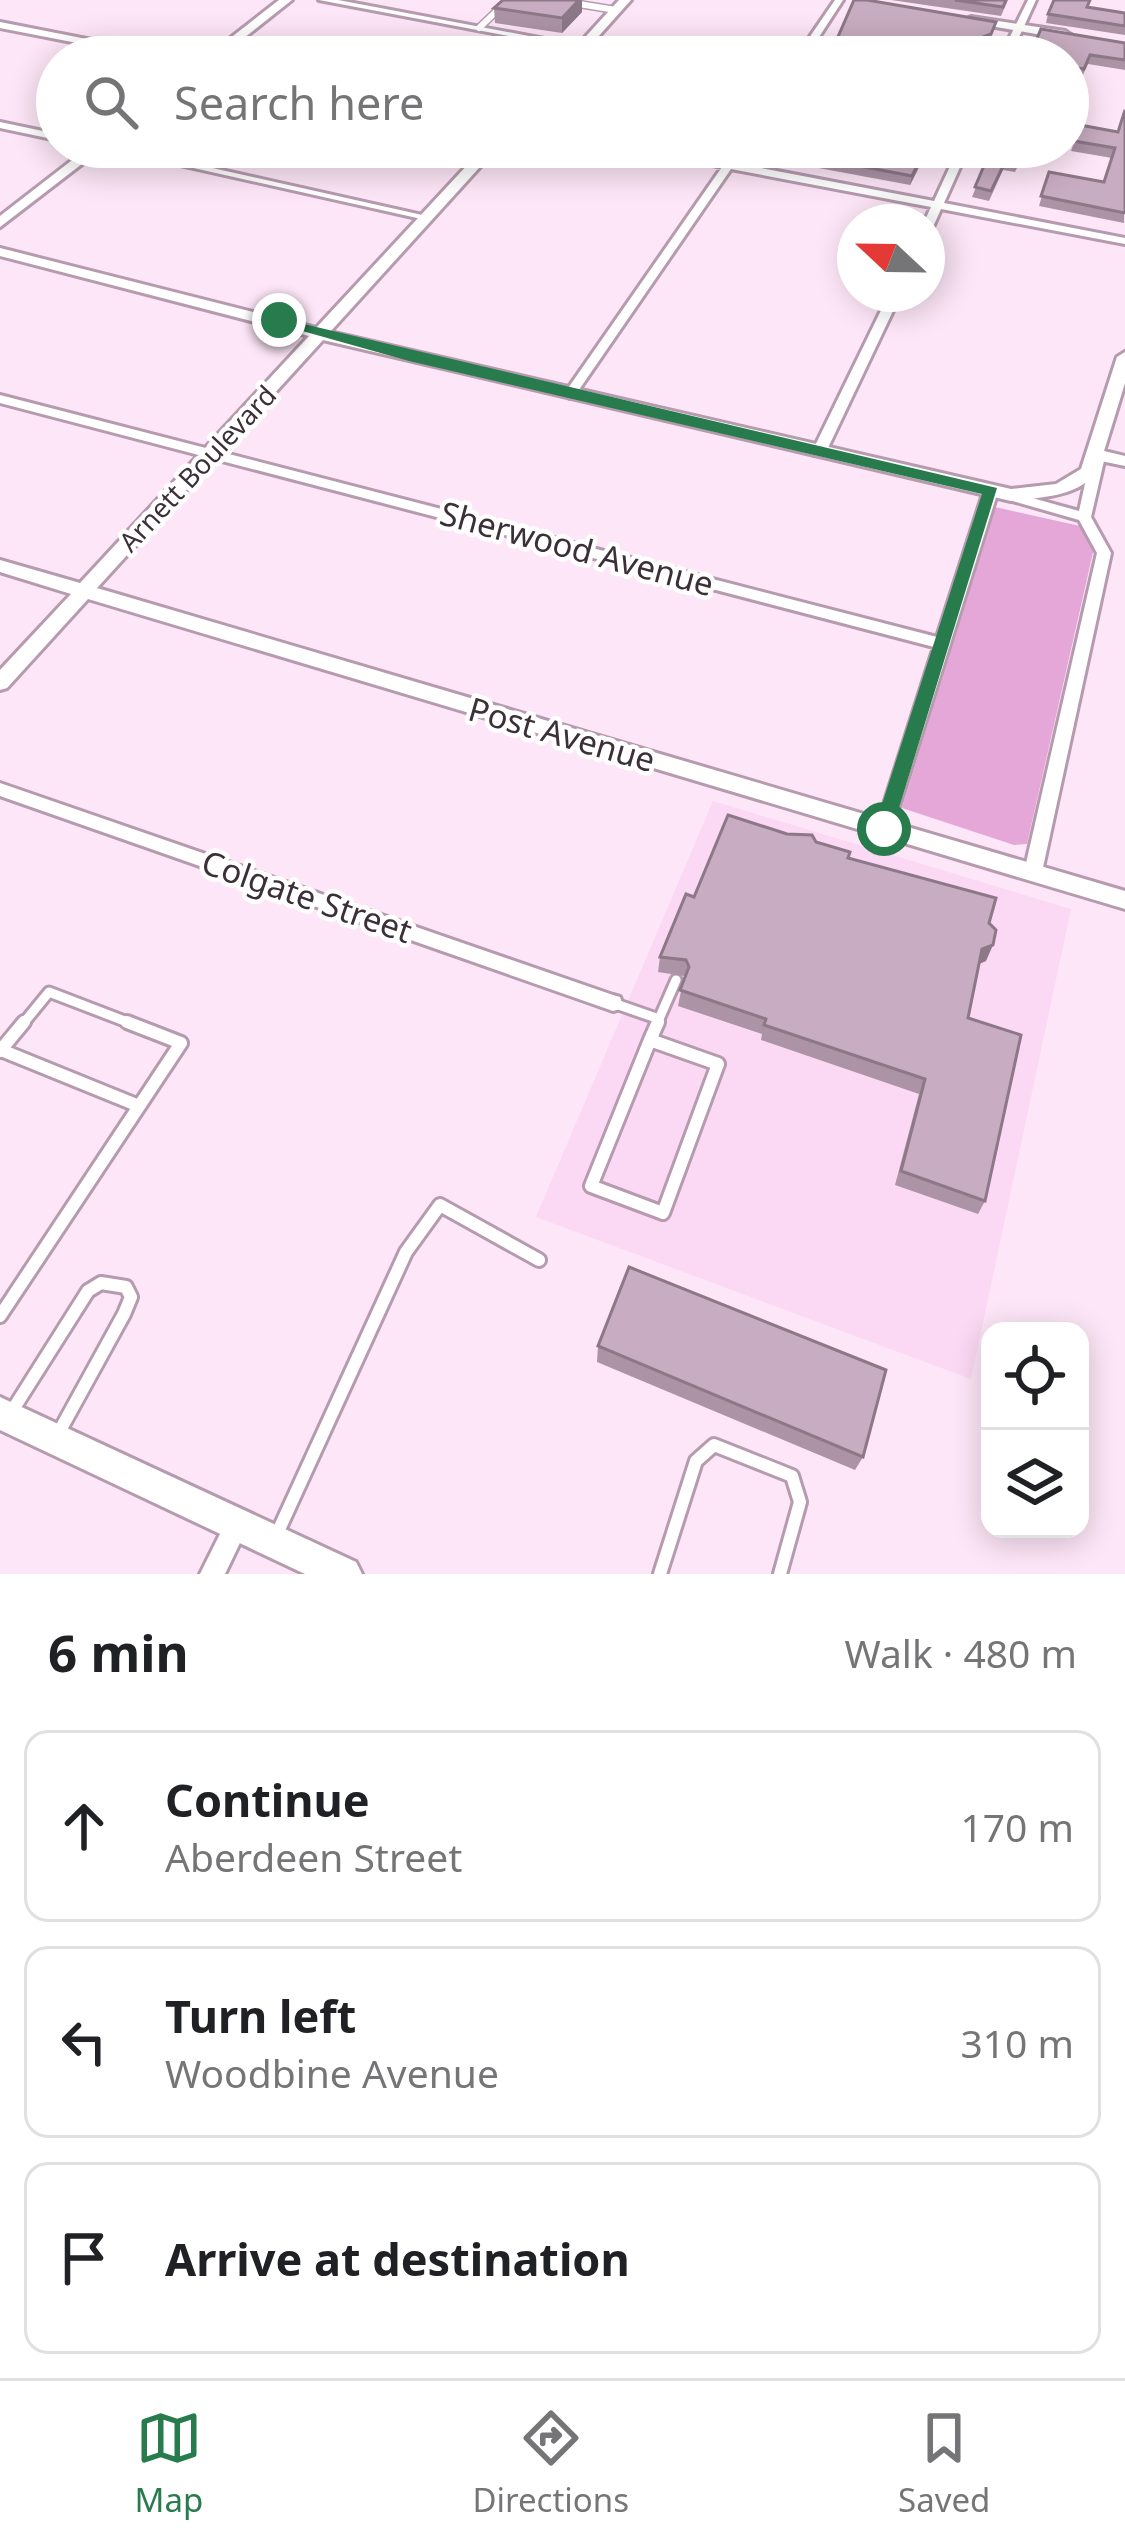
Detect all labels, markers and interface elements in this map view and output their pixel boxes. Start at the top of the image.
search box [36,36,1089,168]
icon: search [78,69,144,135]
text: Search here [174,72,424,133]
north arrow [837,204,945,312]
route end [252,293,306,347]
street label: Arnett Boulevard [110,377,284,559]
street label: Sherwood Avenue [435,490,719,606]
street label: Post Avenue [463,686,661,782]
route start [857,802,911,856]
street label: Colgate Street [196,839,418,953]
map controls [981,1322,1089,1538]
button: locate [981,1322,1089,1430]
button: layers [981,1430,1089,1538]
text: 6 min [48,1617,189,1687]
text: Walk · 480 m [844,1626,1077,1679]
text: Continue [165,1769,370,1830]
icon: ahead [51,1793,117,1859]
text: 170 m [960,1800,1074,1853]
text: Aberdeen Street [165,1830,462,1883]
text: Turn left [165,1985,356,2046]
icon: left [51,2009,117,2075]
text: 310 m [960,2016,1074,2069]
text: Woodbine Avenue [165,2046,499,2099]
icon: arrive [51,2225,117,2291]
text: Arrive at destination [165,2228,630,2289]
tab: Map [135,2405,203,2522]
tab: Directions [472,2405,629,2522]
tab: Saved [898,2405,990,2522]

